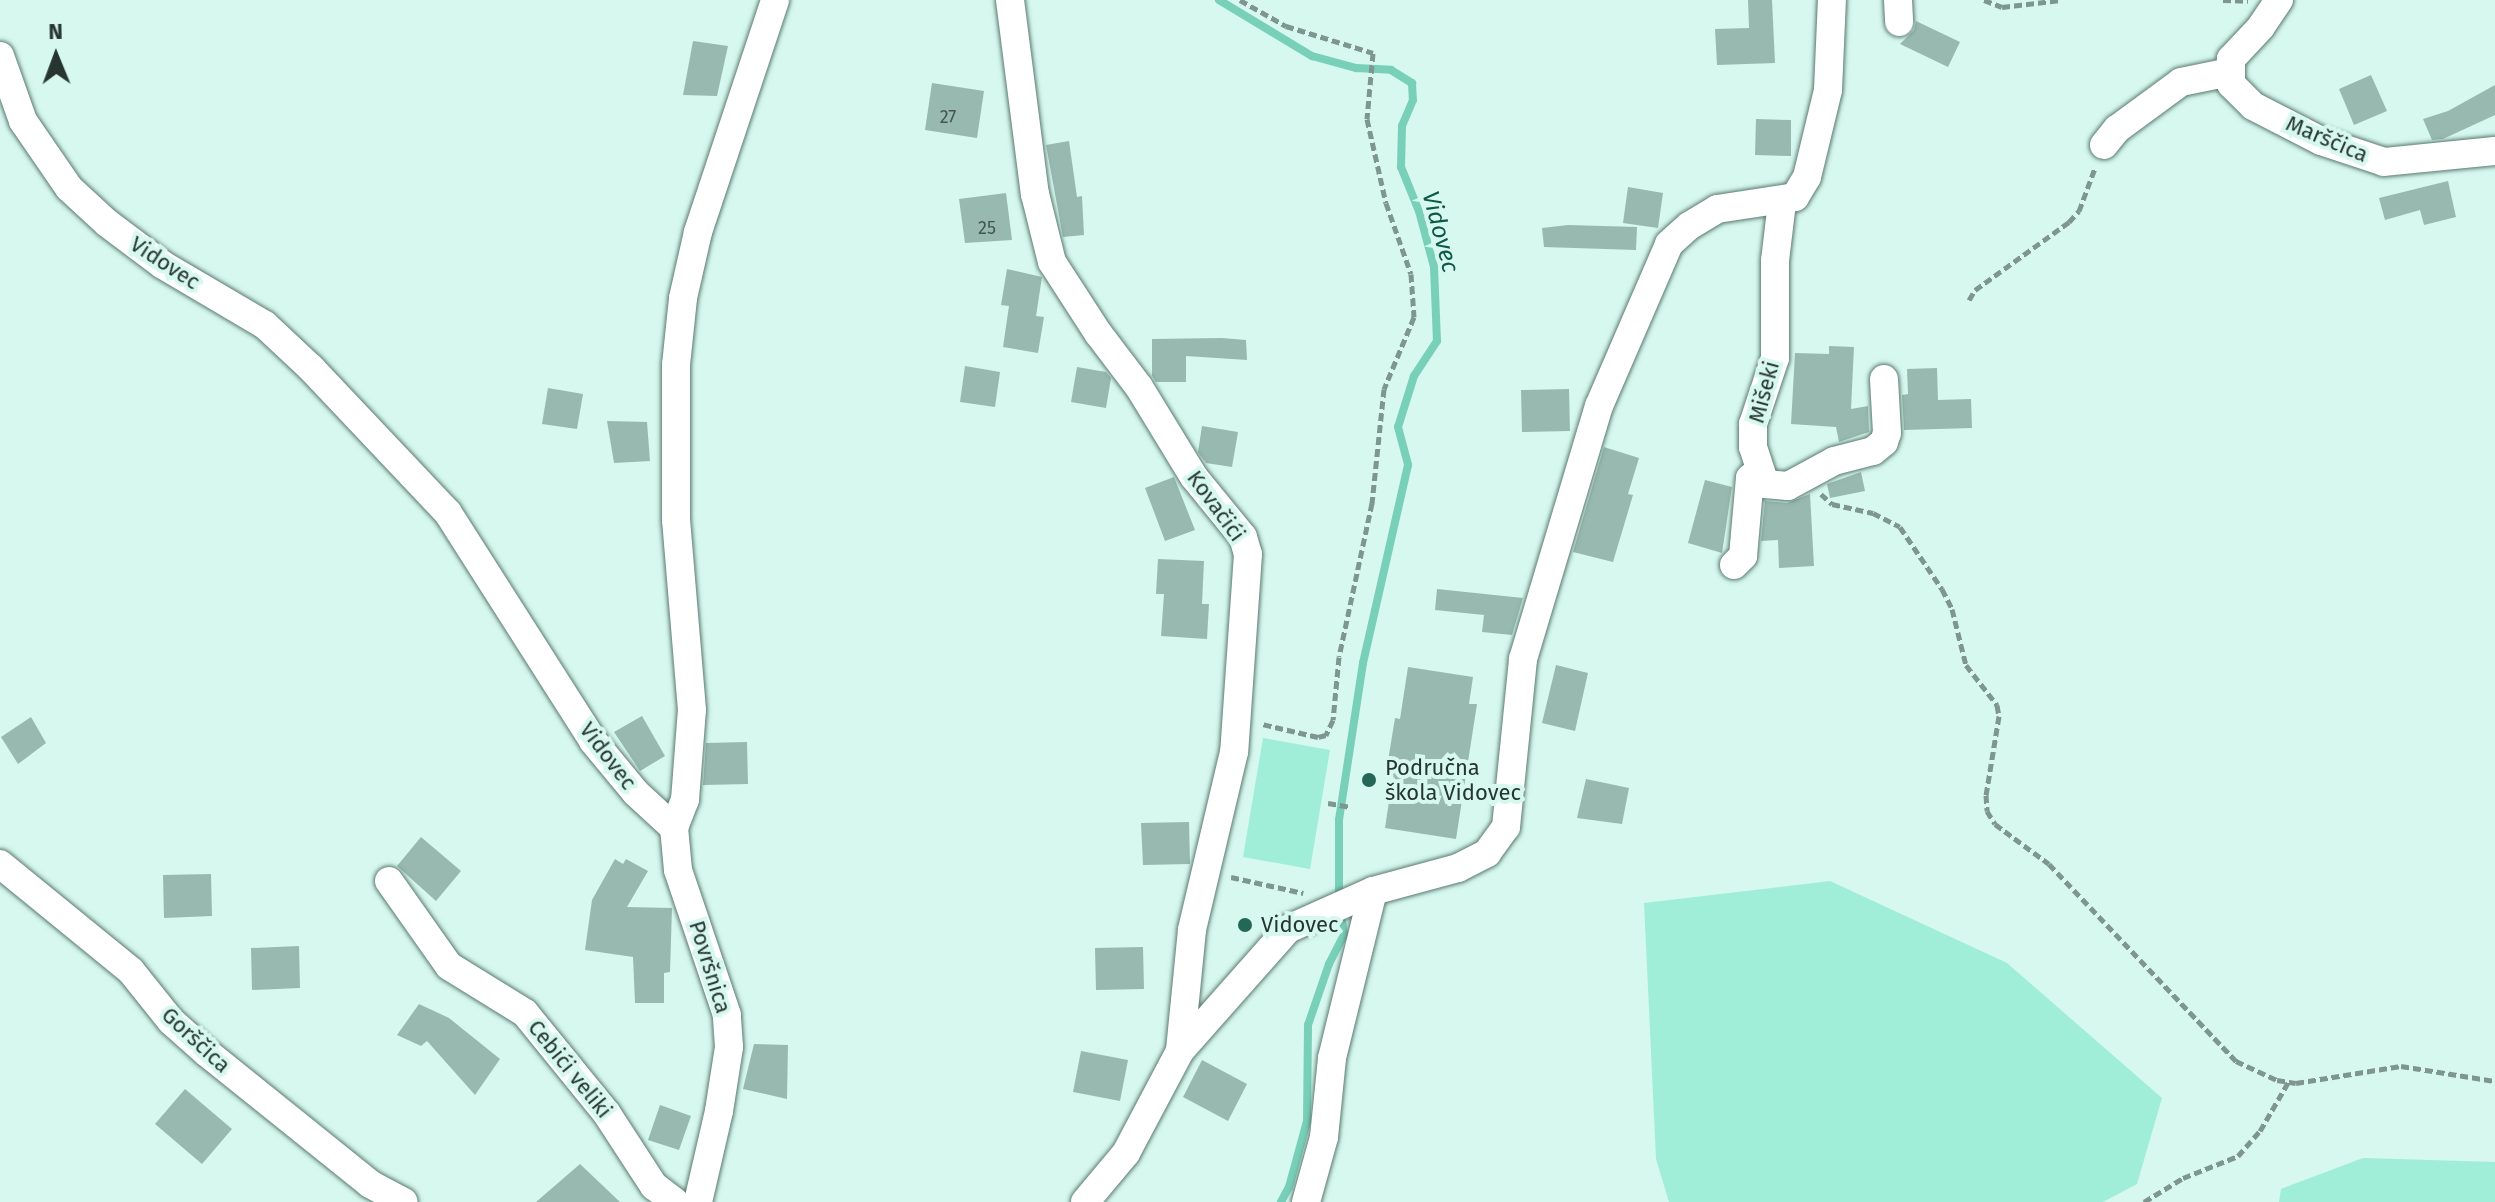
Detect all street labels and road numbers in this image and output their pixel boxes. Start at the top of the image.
street label: Marščica [2282,110,2372,168]
street label: Vidovec [125,231,205,295]
street label: Mišeki [1743,358,1785,426]
street label: Kovačići [1181,465,1251,547]
street label: Vidovec [574,717,642,795]
street label: Površnica [683,917,737,1017]
street label: Gorščica [156,1002,236,1078]
street label: Cebići veliki [522,1015,618,1123]

